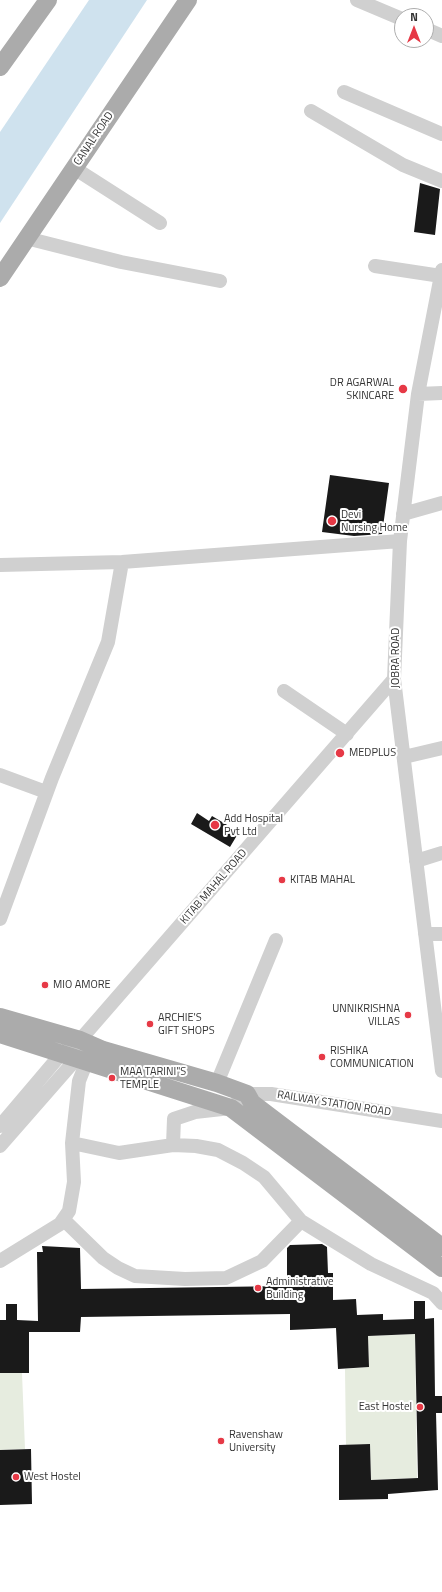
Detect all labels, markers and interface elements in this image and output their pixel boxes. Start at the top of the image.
north arrow [394,8,434,48]
text: N [410,9,418,25]
street label: CANAL ROAD [71,110,117,168]
place label: DR AGARWAL SKINCARE [330,376,394,402]
marker: DR AGARWAL SKINCARE [397,383,409,395]
place label: Devi Nursing Home [341,508,408,534]
marker: Devi Nursing Home [326,515,338,527]
street label: JOBRA ROAD [389,628,403,688]
place label: MEDPLUS [349,746,396,760]
marker: MEDPLUS [334,747,346,759]
place label: Add Hospital Pvt Ltd [224,812,283,838]
marker: Add Hospital Pvt Ltd [209,819,221,831]
street label: KITAB MAHAL ROAD [178,847,250,927]
place label: KITAB MAHAL [290,873,355,887]
marker: KITAB MAHAL [277,875,287,885]
place label: MIO AMORE [53,978,111,992]
marker: MIO AMORE [40,980,50,990]
place label: UNNIKRISHNA VILLAS [332,1002,400,1028]
marker: UNNIKRISHNA VILLAS [403,1010,413,1020]
place label: ARCHIE'S GIFT SHOPS [158,1011,215,1037]
marker: ARCHIE'S GIFT SHOPS [145,1019,155,1029]
place label: RISHIKA COMMUNICATION [330,1044,414,1070]
marker: RISHIKA COMMUNICATION [317,1052,327,1062]
place label: MAA TARINI"S TEMPLE [120,1065,186,1091]
marker: MAA TARINI"S TEMPLE [107,1073,117,1083]
street label: RAILWAY STATION ROAD [276,1088,392,1120]
place label: Administrative Building [266,1275,334,1301]
marker: Administrative Building [253,1283,263,1293]
place label: East Hostel [359,1400,412,1414]
marker: East Hostel [415,1402,425,1412]
place label: Ravenshaw University [229,1428,283,1454]
marker: Ravenshaw University [216,1436,226,1446]
place label: West Hostel [24,1470,81,1484]
marker: West Hostel [11,1472,21,1482]

